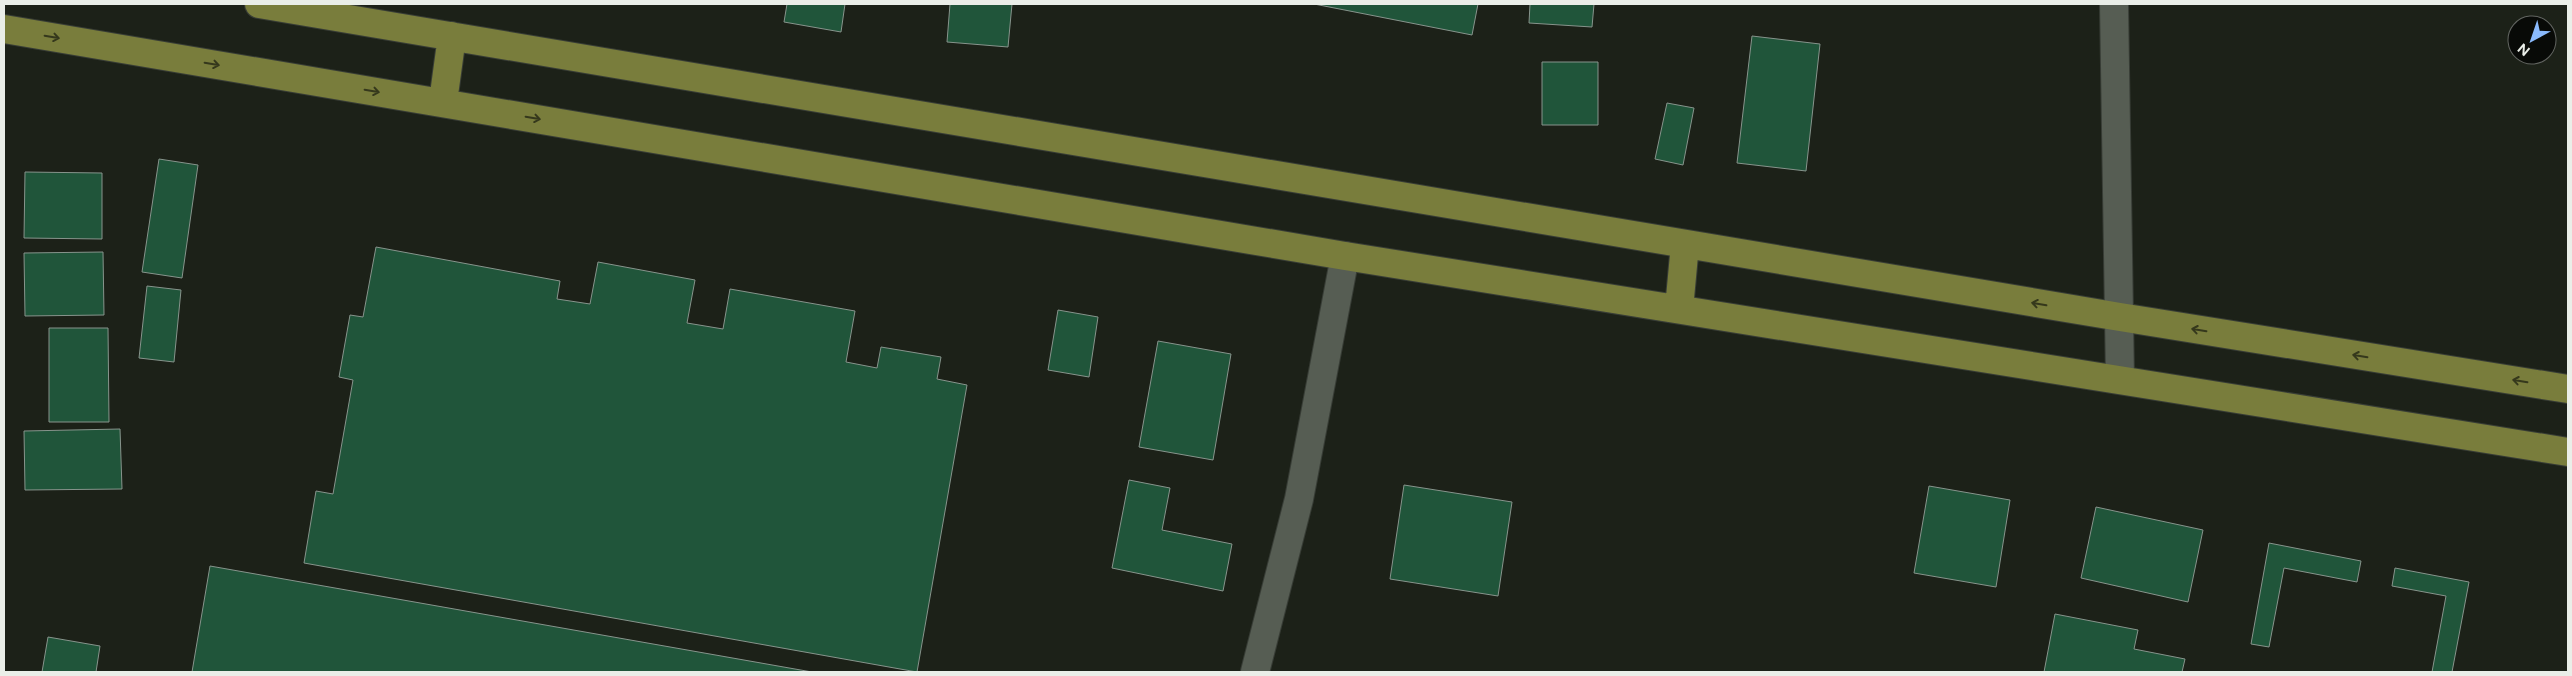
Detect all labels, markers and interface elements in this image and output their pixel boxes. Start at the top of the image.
north arrow [2507,15,2557,65]
one-way arrow [43,32,59,42]
text: N [2514,40,2534,60]
one-way arrow [204,59,220,69]
one-way arrow [364,86,380,96]
one-way arrow [524,113,540,123]
one-way arrow [2031,298,2047,308]
one-way arrow [2192,325,2208,335]
one-way arrow [2352,350,2368,360]
one-way arrow [2512,376,2528,386]

